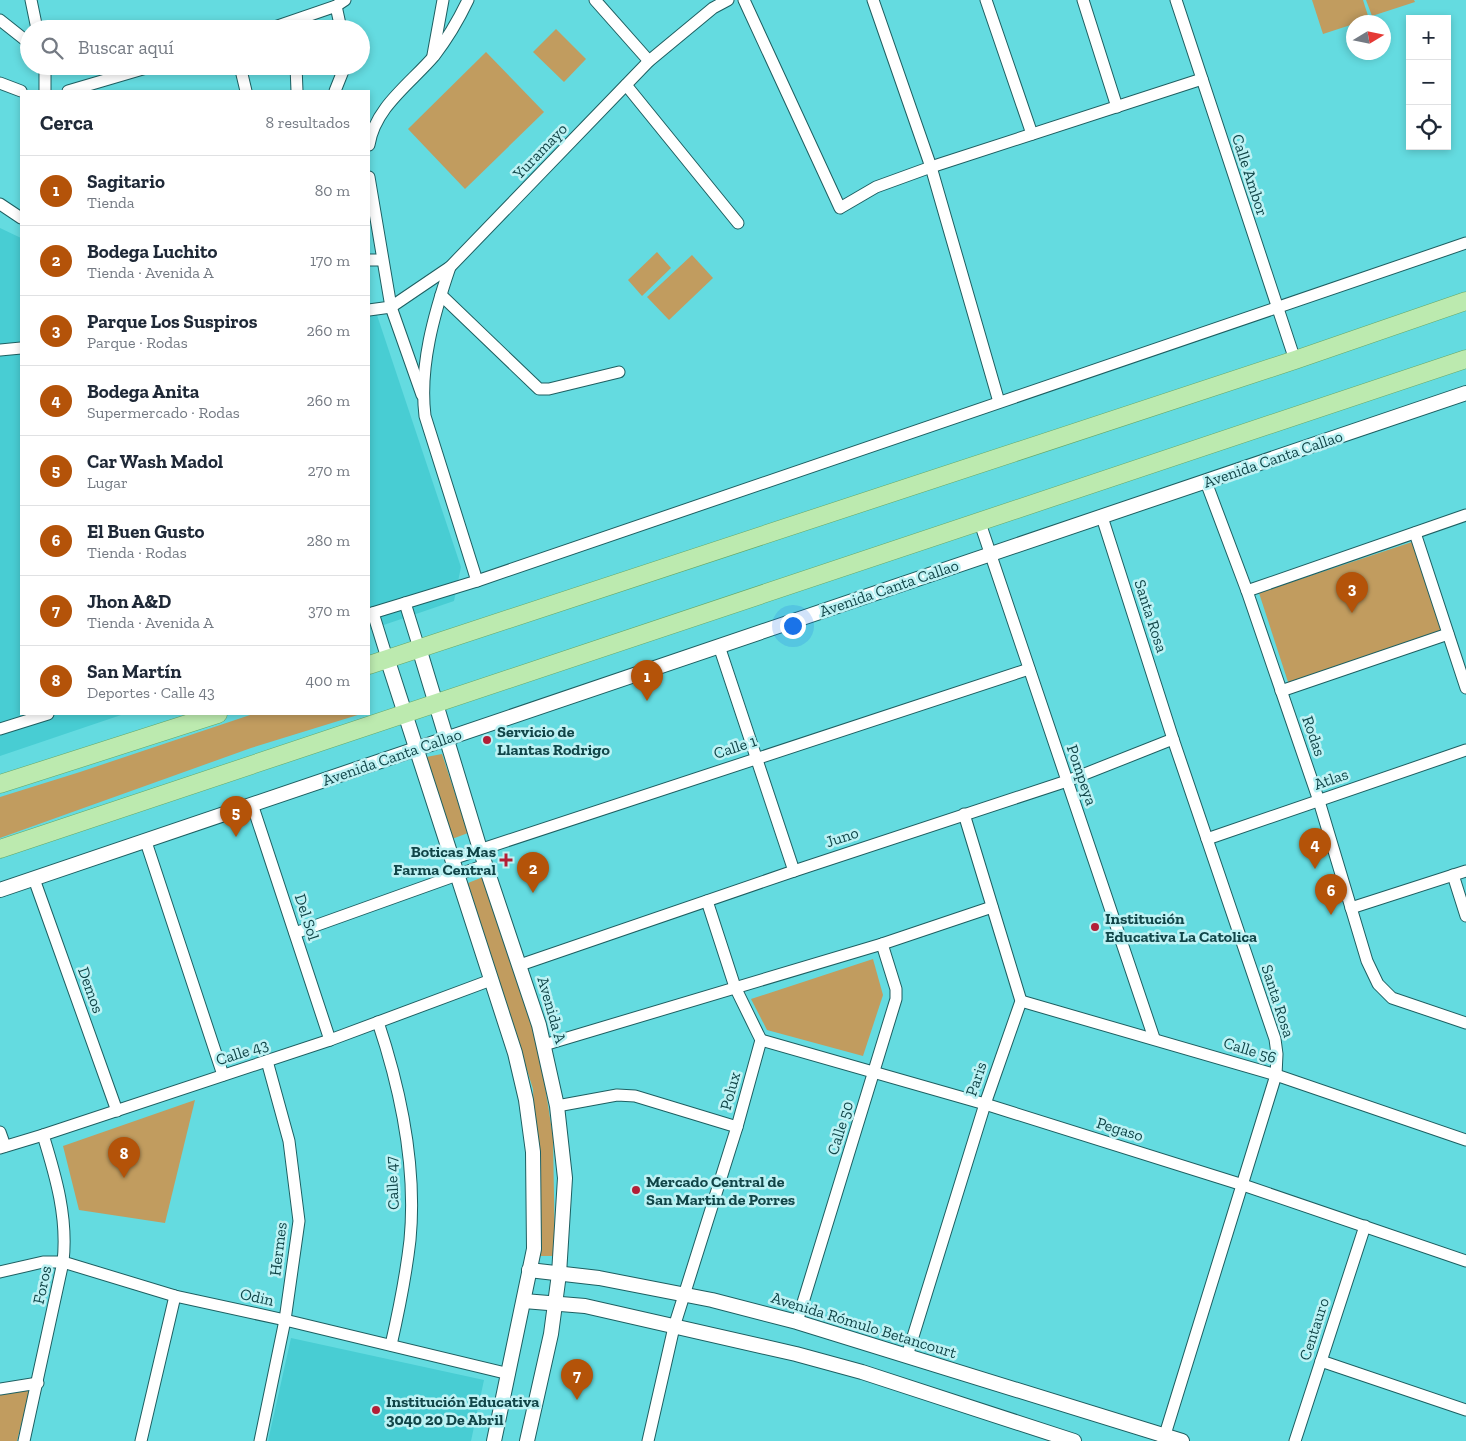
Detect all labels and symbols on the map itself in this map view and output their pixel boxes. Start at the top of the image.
north arrow [1346,15,1391,60]
street label: Yuramayo [508,119,571,183]
street label: Calle Ambor [1228,132,1272,219]
street label: Avenida Canta Callao [1201,426,1345,492]
street label: Avenida Canta Callao [817,555,961,621]
pin: 3 [1336,572,1368,613]
street label: Santa Rosa [1130,577,1172,655]
your location [780,613,806,639]
pin: 1 [631,660,663,701]
street label: Rodas [1298,713,1330,759]
place label: Servicio de Llantas Rodrigo [497,722,610,759]
street label: Avenida Canta Callao [320,724,464,790]
street label: Calle 1 [711,731,759,763]
marker: Servicio de Llantas Rodrigo [481,734,493,746]
street label: Pompeya [1063,742,1101,808]
street label: Atlas [1311,764,1351,794]
pin: 5 [220,796,252,837]
street label: Juno [823,823,861,851]
pin: 4 [1299,828,1331,869]
place label: Boticas Mas Farma Central [393,842,496,879]
pin: 2 [517,852,549,893]
marker: Boticas Mas Farma Central [500,854,512,866]
pin: 6 [1315,874,1347,915]
street label: Del Sol [291,891,323,943]
place label: Institución Educativa La Catolica [1105,909,1257,946]
marker: Institución Educativa La Catolica [1089,921,1101,933]
street label: Santa Rosa [1257,962,1299,1040]
street label: Demos [74,964,108,1016]
street label: Avenida A [533,974,571,1046]
street label: Calle 56 [1221,1033,1279,1067]
street label: Calle 43 [213,1035,271,1069]
street label: Paris [961,1059,991,1099]
street label: Polux [716,1070,744,1112]
street label: Calle 50 [823,1099,857,1157]
street label: Pegaso [1094,1113,1146,1145]
pin: 8 [108,1137,140,1178]
street label: Calle 47 [381,1155,403,1210]
place label: Mercado Central de San Martin de Porres [646,1172,795,1209]
marker: Mercado Central de San Martin de Porres [630,1184,642,1196]
street label: Hermes [265,1221,291,1277]
street label: Foros [29,1264,55,1306]
street label: Odin [238,1284,276,1310]
street label: Avenida Rómulo Betancourt [769,1288,959,1362]
street label: Centauro [1295,1295,1333,1363]
pin: 7 [561,1359,593,1400]
place label: Institución Educativa 3040 20 De Abril [386,1392,539,1429]
marker: Institución Educativa 3040 20 De Abril [370,1404,382,1416]

